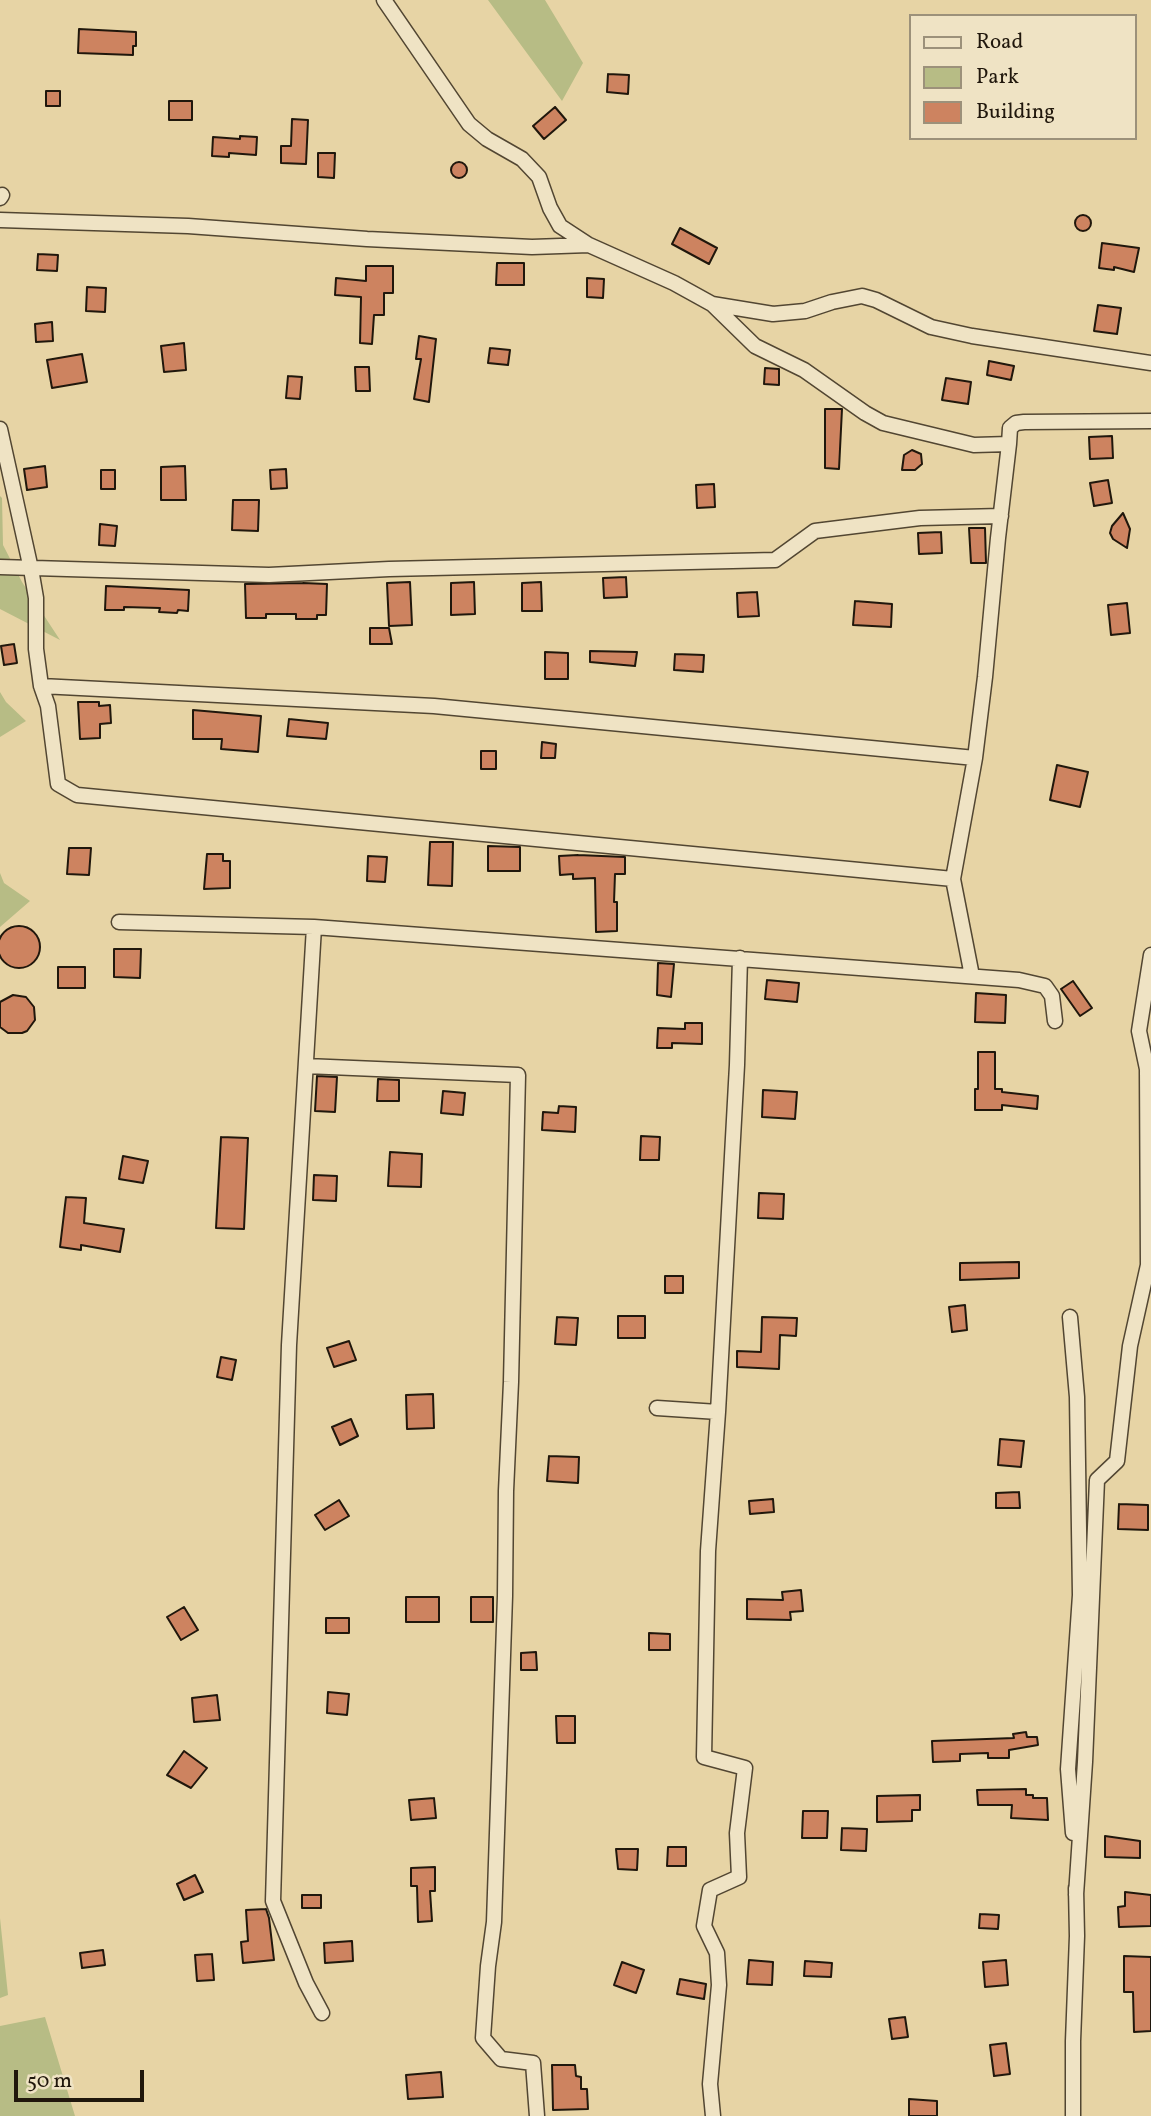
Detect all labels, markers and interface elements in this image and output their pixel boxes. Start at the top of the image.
legend [909,14,1137,140]
text: Road [976,28,1023,57]
text: Park [976,63,1019,92]
text: Building [976,98,1055,127]
scale bar [18,2056,147,2100]
text: 50 m [27,2067,72,2096]

